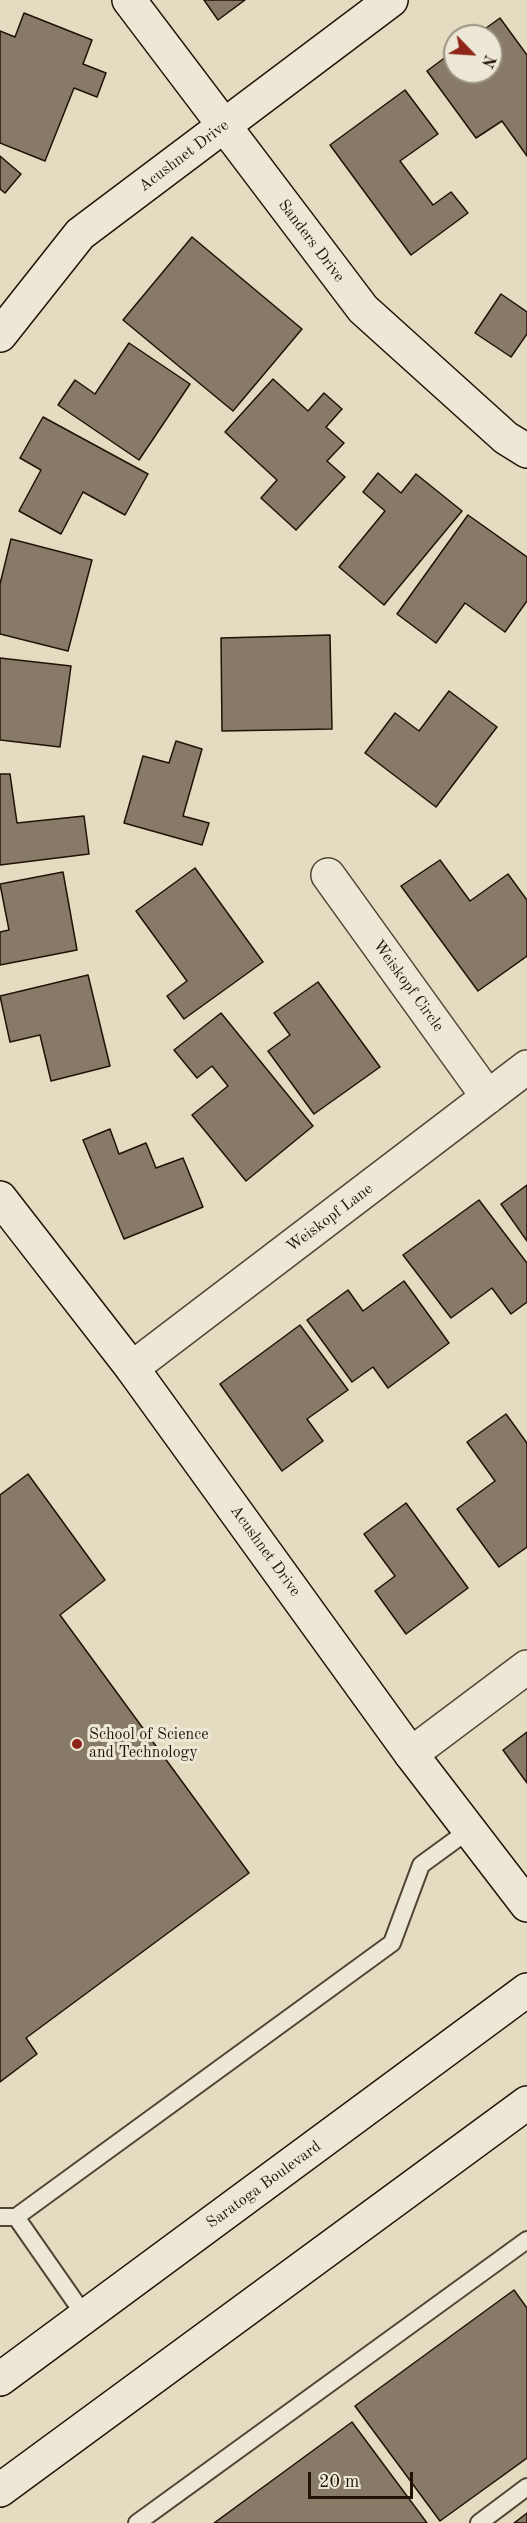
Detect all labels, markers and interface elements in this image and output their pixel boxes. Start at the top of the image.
north arrow [443,24,503,84]
text: N [478,52,497,70]
street label: Acushnet Drive [135,116,233,196]
street label: Sanders Drive [274,196,348,286]
street label: Weiskopf Circle [368,936,448,1036]
street label: Weiskopf Lane [283,1179,377,1257]
street label: Acushnet Drive [226,1502,304,1600]
place label: School of Science and Technology [89,1725,209,1763]
marker: School of Science and Technology [70,1737,84,1751]
street label: Saratoga Boulevard [203,2137,325,2233]
scale bar [311,2460,416,2498]
text: 20 m [319,2473,359,2491]

